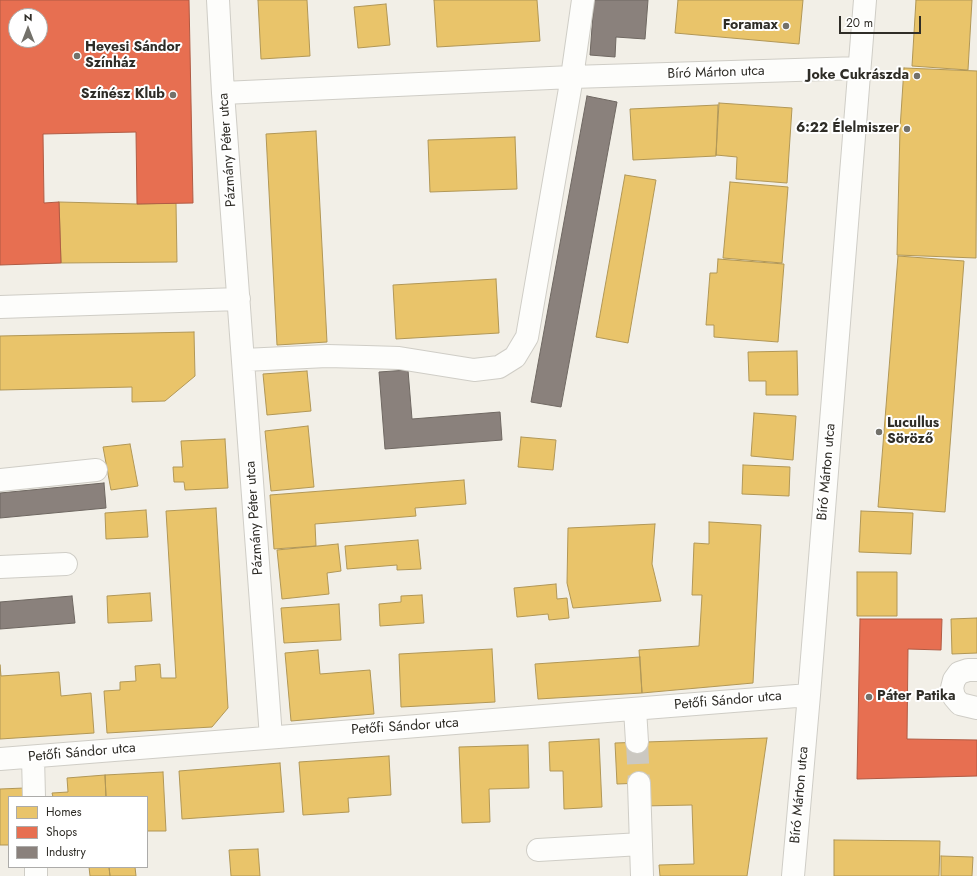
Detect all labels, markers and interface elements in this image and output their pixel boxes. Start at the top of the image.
north arrow [8,8,48,48]
scale bar [841,8,923,34]
text: N [24,9,32,25]
text: 20 m [846,14,873,32]
place label: Foramax [723,18,778,34]
marker: Foramax [781,21,791,31]
place label: Hevesi Sándor Színház [85,40,181,72]
marker: Hevesi Sándor Színház [72,51,82,61]
street label: Bíró Márton utca [667,63,765,83]
place label: Joke Cukrászda [807,68,909,84]
marker: Joke Cukrászda [912,71,922,81]
place label: Színész Klub [81,87,165,103]
marker: Színész Klub [168,90,178,100]
street label: Pázmány Péter utca [216,92,240,208]
place label: 6:22 Élelmiszer [796,121,899,137]
marker: 6:22 Élelmiszer [902,124,912,134]
place label: Lucullus Söröző [887,416,939,448]
street label: Bíró Márton utca [814,423,840,521]
marker: Lucullus Söröző [874,427,884,437]
street label: Pázmány Péter utca [243,460,267,576]
street label: Petőfi Sándor utca [674,688,782,714]
place label: Páter Patika [877,689,956,705]
marker: Páter Patika [864,692,874,702]
street label: Petőfi Sándor utca [351,715,459,739]
street label: Petőfi Sándor utca [28,740,136,766]
street label: Bíró Márton utca [787,746,813,844]
legend [8,796,148,868]
text: Homes [46,803,82,821]
text: Shops [46,823,77,841]
text: Industry [46,843,86,861]

